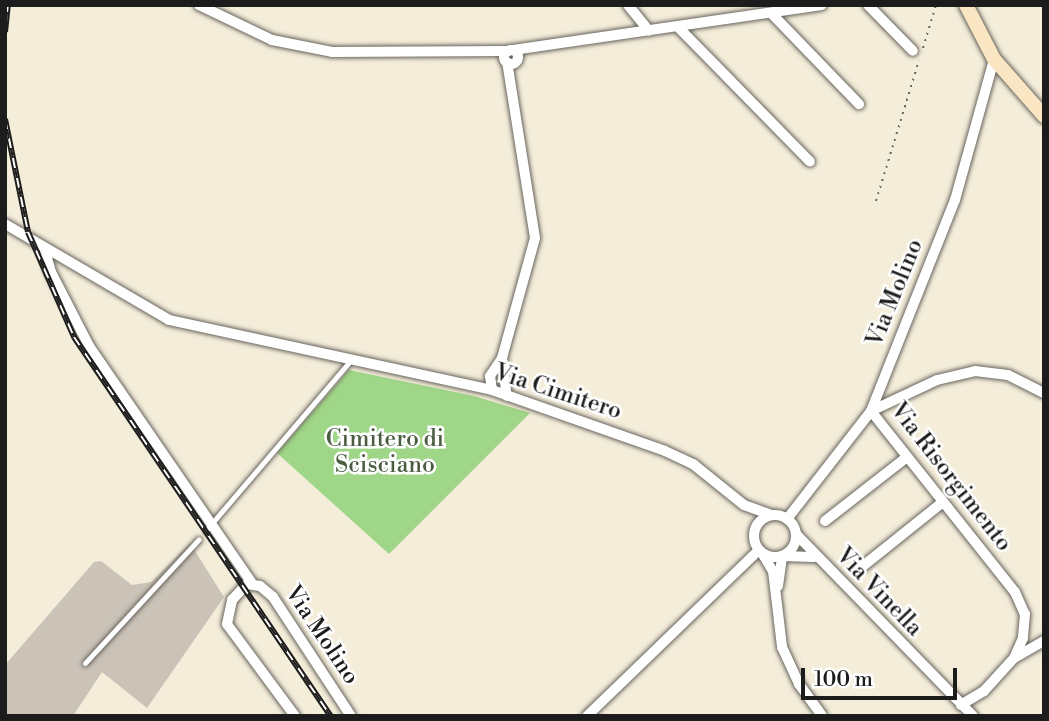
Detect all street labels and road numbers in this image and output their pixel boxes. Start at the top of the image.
street label: Via Molino [861,235,929,351]
street label: Via Cimitero [491,358,625,426]
street label: Via Risorgimento [884,397,1018,557]
street label: Via Vinella [830,542,928,642]
street label: Via Molino [279,580,365,690]

